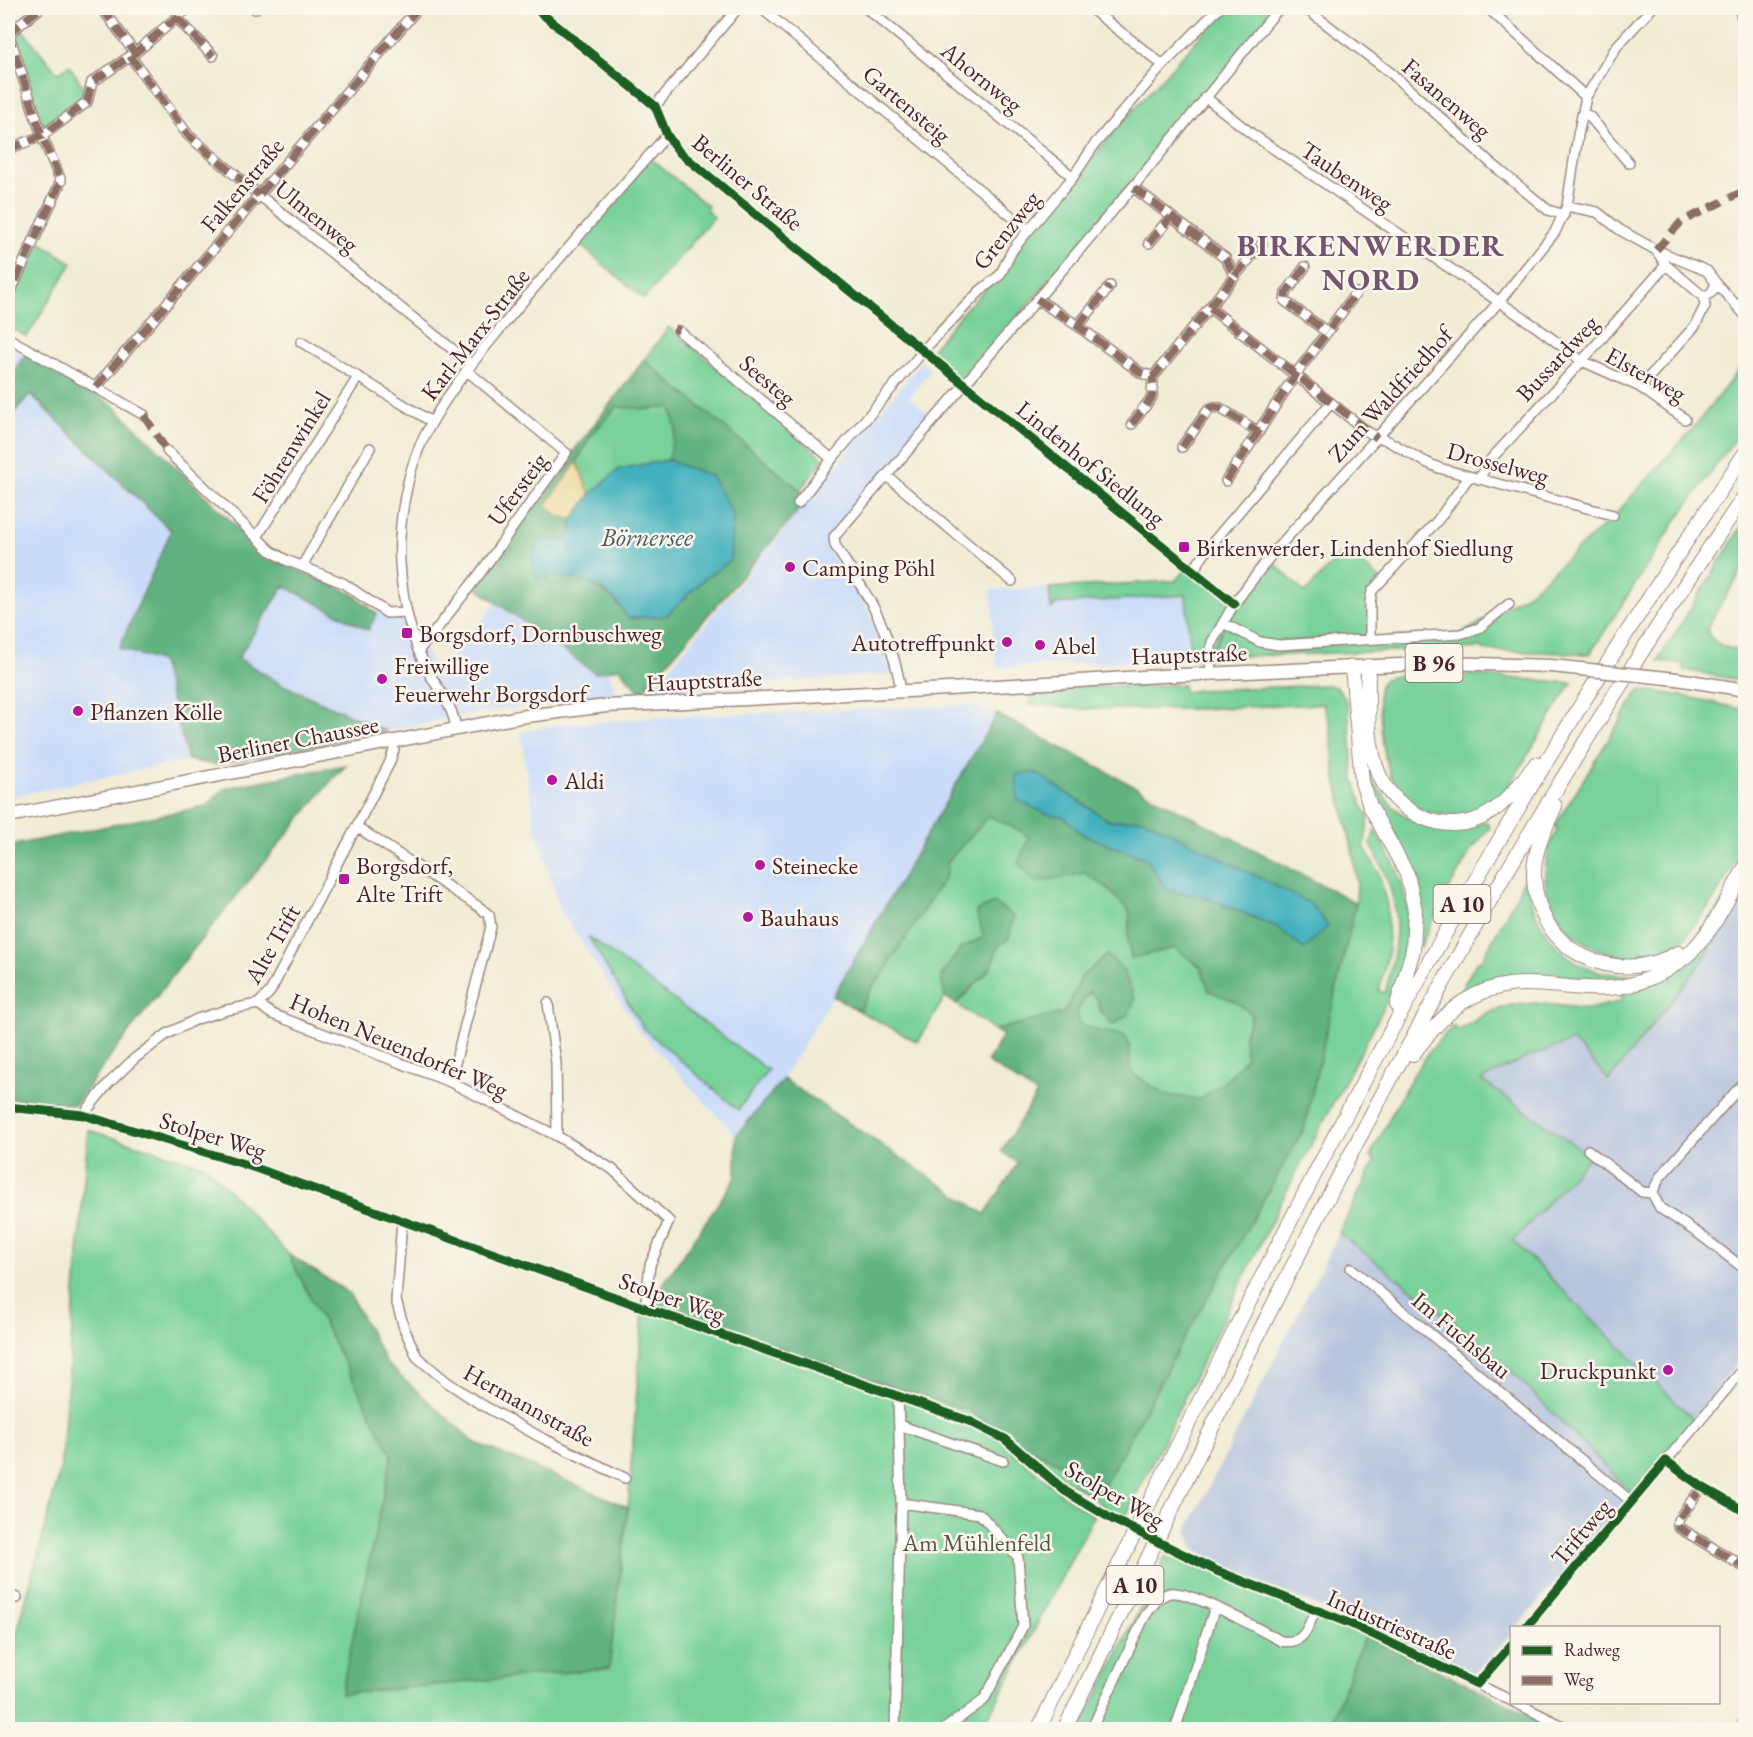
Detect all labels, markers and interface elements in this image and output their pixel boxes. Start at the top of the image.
street label: Ahornweg [934,34,1030,120]
street label: Fasanenweg [1396,51,1498,146]
street label: Gartensteig [857,58,958,150]
street label: Berliner Straße [686,127,810,237]
street label: Falkenstraße [193,131,291,239]
street label: Taubenweg [1295,134,1400,219]
street label: Ulmenweg [269,173,366,260]
street label: Grenzweg [965,184,1047,276]
district label: BIRKENWERDER NORD [1237,226,1505,299]
street label: Karl-Marx-Straße [414,262,536,406]
street label: Bussardweg [1509,308,1605,408]
street label: Zum Waldfriedhof [1321,317,1461,468]
street label: Elsterweg [1600,339,1692,409]
street label: Seesteg [733,347,803,413]
street label: Föhrenwinkel [244,385,338,509]
street label: Lindenhof Siedlung [1010,393,1172,533]
street label: Drosselweg [1444,435,1553,492]
street label: Ufersteig [480,446,554,532]
water label: Börnersee [600,520,694,554]
place label: Birkenwerder, Lindenhof Siedlung [1196,532,1514,563]
marker: Birkenwerder, Lindenhof Siedlung [1177,540,1191,554]
place label: Camping Pöhl [802,552,935,583]
marker: Camping Pöhl [783,560,797,574]
place label: Borgsdorf, Dornbuschweg [419,618,662,649]
marker: Borgsdorf, Dornbuschweg [400,626,414,640]
place label: Autotreffpunkt [850,627,995,658]
place label: Abel [1051,630,1096,661]
marker: Autotreffpunkt [1000,635,1014,649]
street label: Hauptstraße [1130,636,1248,672]
marker: Abel [1033,638,1047,652]
road number: B 96 [1406,644,1462,682]
place label: Freiwillige Feuerwehr Borgsdorf [394,650,591,709]
street label: Hauptstraße [645,661,763,699]
marker: Freiwillige Feuerwehr Borgsdorf [375,672,389,686]
place label: Pflanzen Kölle [90,696,222,727]
marker: Pflanzen Kölle [71,704,85,718]
street label: Berliner Chaussee [215,708,381,770]
place label: Aldi [563,765,605,796]
marker: Aldi [545,773,559,787]
place label: Borgsdorf, Alte Trift [355,850,453,909]
place label: Steinecke [772,850,858,881]
marker: Steinecke [753,858,767,872]
marker: Borgsdorf, Alte Trift [337,872,351,886]
road number: A 10 [1434,885,1490,923]
street label: Alte Trift [236,898,307,990]
place label: Bauhaus [760,902,839,933]
marker: Bauhaus [741,910,755,924]
street label: Hohen Neuendorfer Weg [285,985,513,1105]
street label: Stolper Weg [156,1104,271,1166]
street label: Stolper Weg [615,1264,730,1330]
street label: Im Fuchsbau [1406,1284,1518,1386]
place label: Druckpunkt [1540,1355,1656,1386]
street label: Hermannstraße [458,1356,600,1454]
marker: Druckpunkt [1661,1363,1675,1377]
street label: Stolper Weg [1060,1453,1171,1535]
street label: Triftweg [1544,1492,1618,1572]
park label: Am Mühlenfeld [902,1527,1052,1558]
road number: A 10 [1106,1566,1164,1604]
street label: Industriestraße [1322,1582,1462,1666]
legend [1510,1626,1720,1704]
text: Radweg [1564,1638,1620,1661]
text: Weg [1564,1668,1594,1691]

